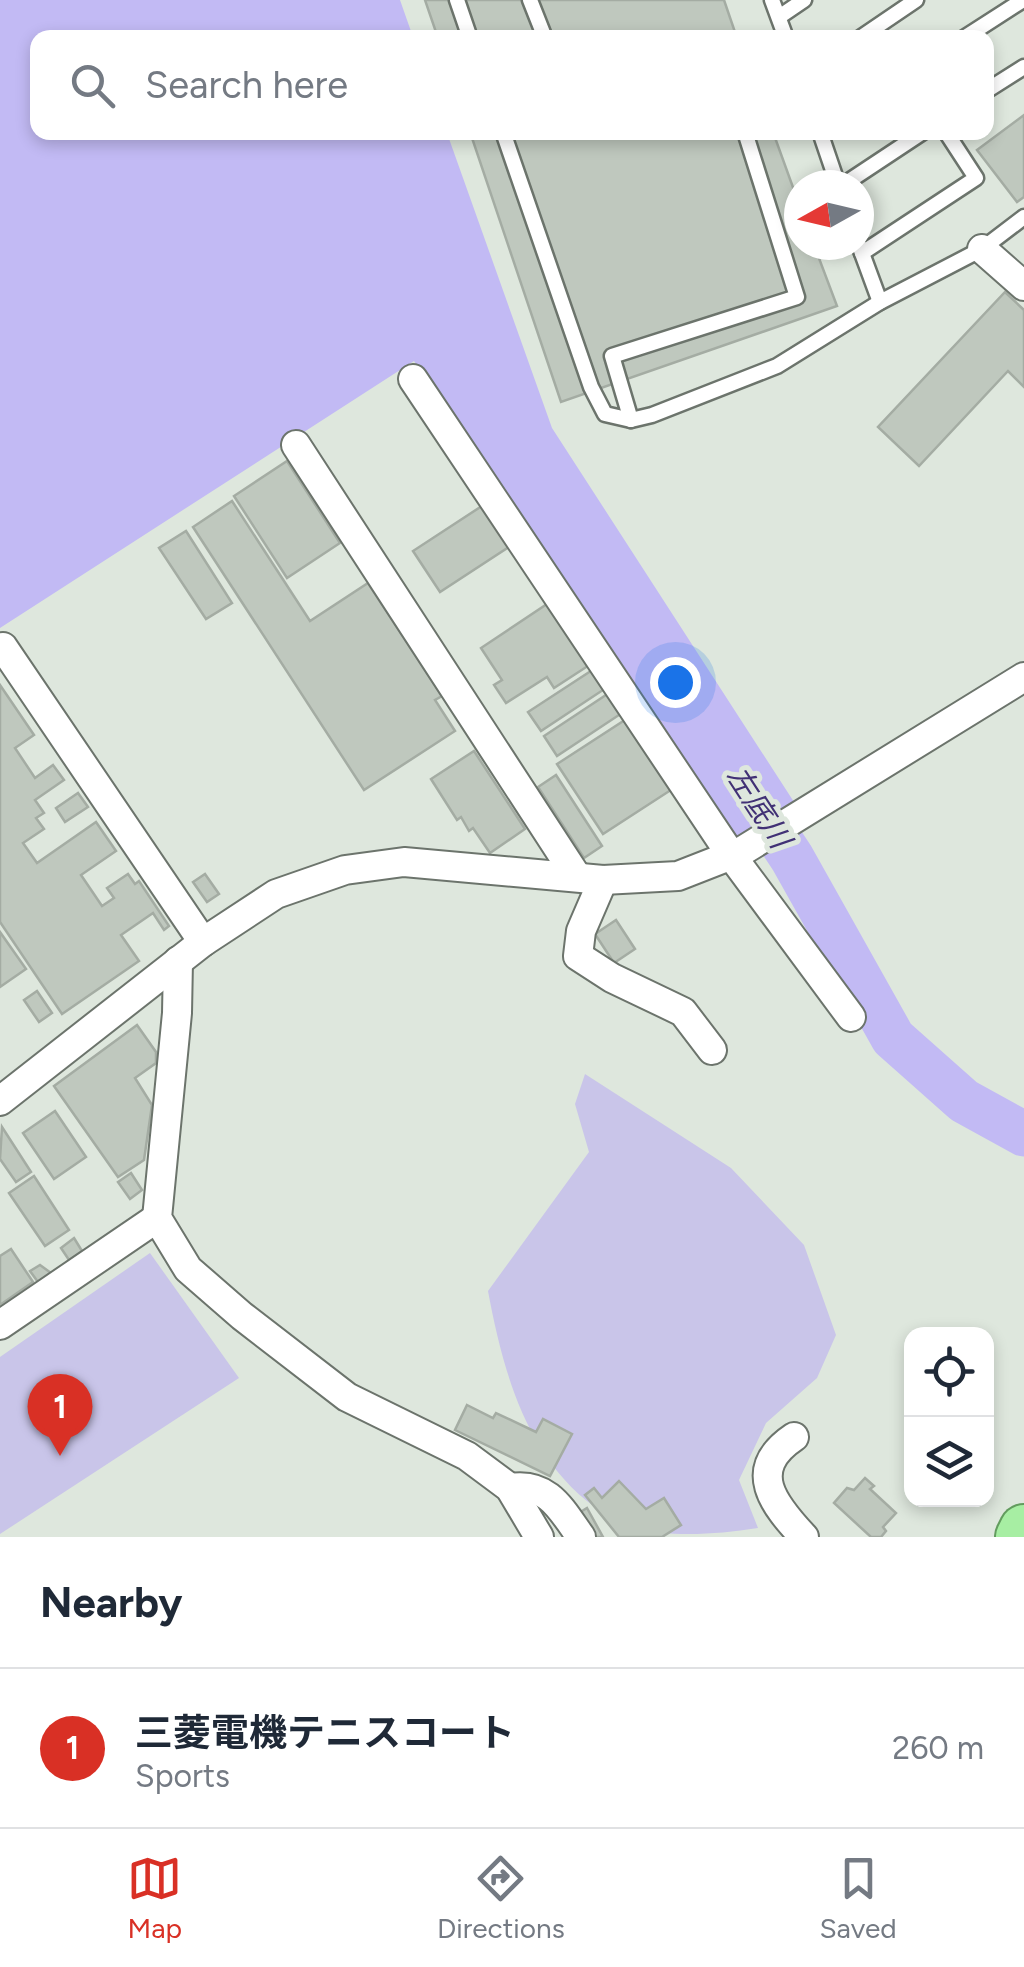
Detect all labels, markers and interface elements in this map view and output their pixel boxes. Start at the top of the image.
search box [30,30,994,140]
icon: search [65,58,120,113]
text: Search here [145,62,348,108]
north arrow [784,170,874,260]
your location [650,657,701,708]
water label: 左底川 [719,759,801,857]
map controls [904,1327,994,1507]
button: locate [904,1327,994,1417]
pin: 1 [28,1374,92,1456]
button: layers [904,1417,994,1507]
text: Nearby [40,1577,182,1628]
text: 三菱電機テニスコート [135,1710,515,1756]
text: 1 [66,1729,79,1767]
text: 260 m [892,1729,984,1767]
text: Sports [135,1757,230,1795]
tab: Map [127,1851,182,1945]
tab: Directions [437,1851,565,1945]
tab: Saved [819,1851,897,1945]

